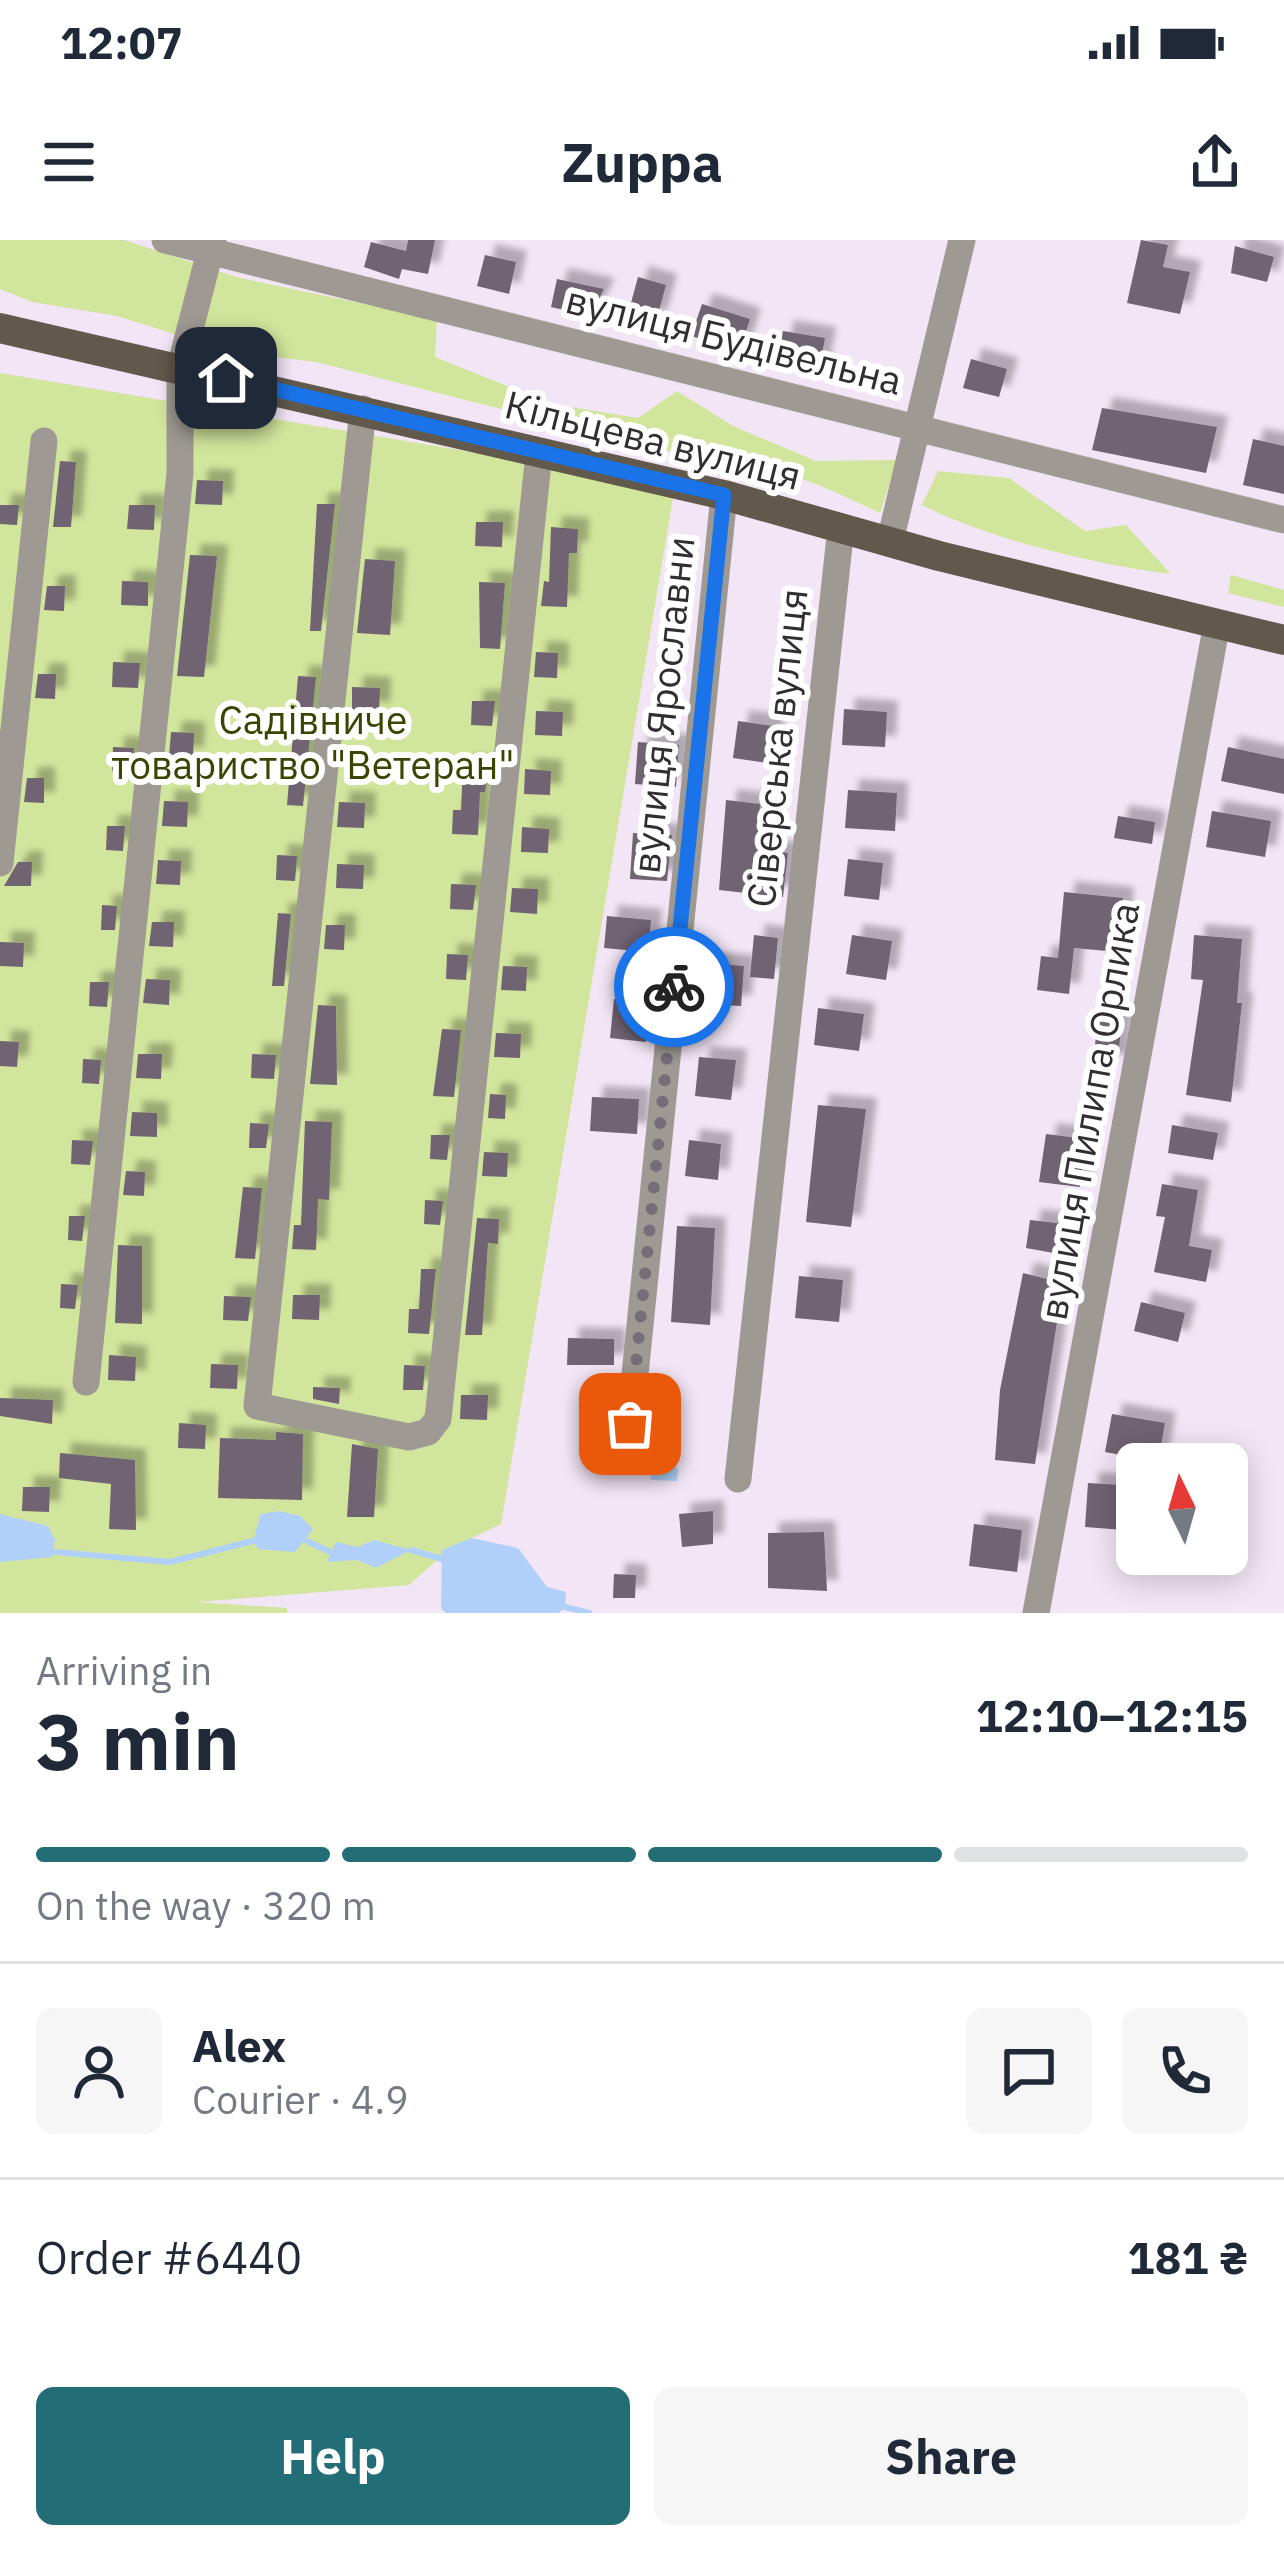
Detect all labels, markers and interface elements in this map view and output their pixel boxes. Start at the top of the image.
text: 12:07 [60,13,183,71]
text: Zuppa [561,127,723,197]
icon: menu [36,129,102,195]
icon: share [1182,129,1248,195]
street label: вулиця Будівельна [561,273,907,406]
pin [175,327,277,429]
icon: home [193,345,259,411]
street label: Кільцева вулиця [500,378,806,501]
street label: вулиця Ярославни [619,534,706,876]
street label: Сіверська вулиця [734,586,819,910]
park label: Садівниче товариство "Ветеран" [111,694,515,790]
street label: вулиця Пилипа Орлика [1027,898,1150,1324]
courier [614,927,734,1047]
icon: bike [641,954,707,1020]
pin [579,1373,681,1475]
icon: bag [597,1391,663,1457]
north arrow [1116,1443,1248,1575]
map controls [1116,1443,1248,1575]
text: Arriving in [36,1645,212,1696]
text: 12:10–12:15 [976,1686,1248,1744]
text: 3 min [36,1690,240,1791]
text: On the way · 320 m [36,1880,376,1931]
button: person [36,2008,162,2134]
button: chat [966,2008,1092,2134]
button: phone [1122,2008,1248,2134]
text: Alex [192,2016,286,2074]
text: Courier · 4.9 [192,2074,409,2125]
text: Order #6440 [36,2228,302,2286]
text: 181 ₴ [1127,2228,1248,2286]
button: Help [36,2387,630,2525]
button: Share [654,2387,1248,2525]

